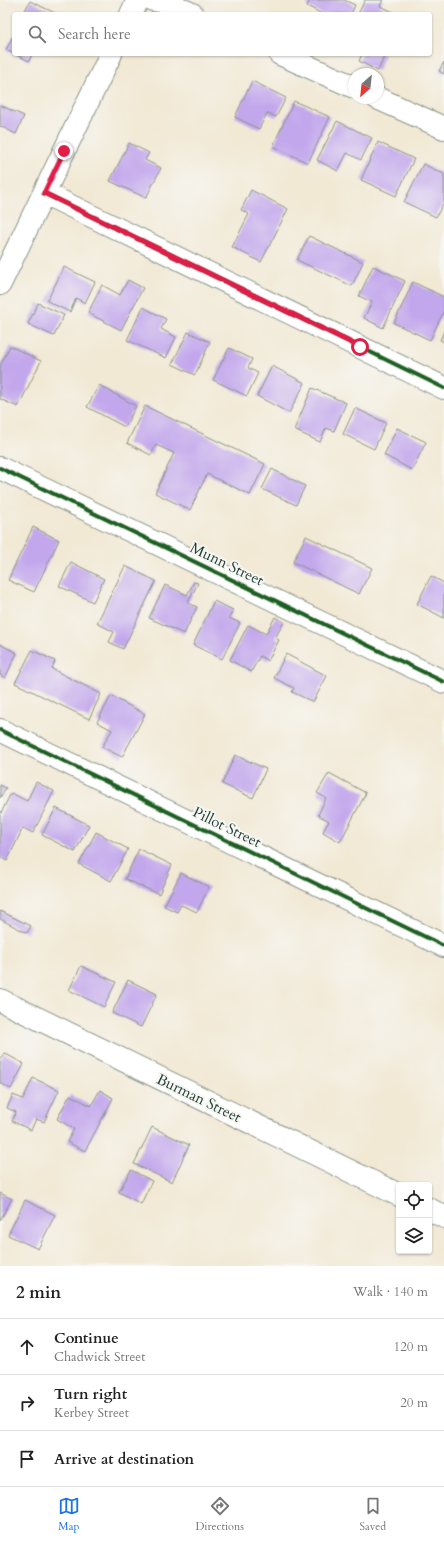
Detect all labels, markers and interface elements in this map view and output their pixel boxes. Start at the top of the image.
search box [12,12,432,56]
icon: search [26,23,48,45]
text: Search here [58,24,131,44]
north arrow [348,68,384,104]
route end [55,142,73,160]
route start [351,338,369,356]
street label: Munn Street [187,538,267,591]
street label: Pillot Street [190,802,265,852]
street label: Burman Street [153,1069,245,1127]
map controls [396,1182,432,1254]
button: locate [396,1182,432,1218]
button: layers [396,1218,432,1254]
text: 2 min [16,1281,61,1304]
text: Walk · 140 m [353,1283,428,1301]
text: Continue [54,1328,119,1348]
icon: ahead [16,1336,38,1358]
text: 120 m [394,1338,428,1356]
text: Chadwick Street [54,1348,145,1366]
text: Turn right [54,1384,127,1404]
icon: right [16,1392,38,1414]
text: 20 m [400,1394,428,1412]
text: Kerbey Street [54,1404,129,1422]
icon: arrive [16,1448,38,1470]
text: Arrive at destination [54,1449,194,1469]
tab: Map [58,1495,80,1534]
tab: Directions [195,1495,244,1534]
tab: Saved [360,1495,386,1534]

